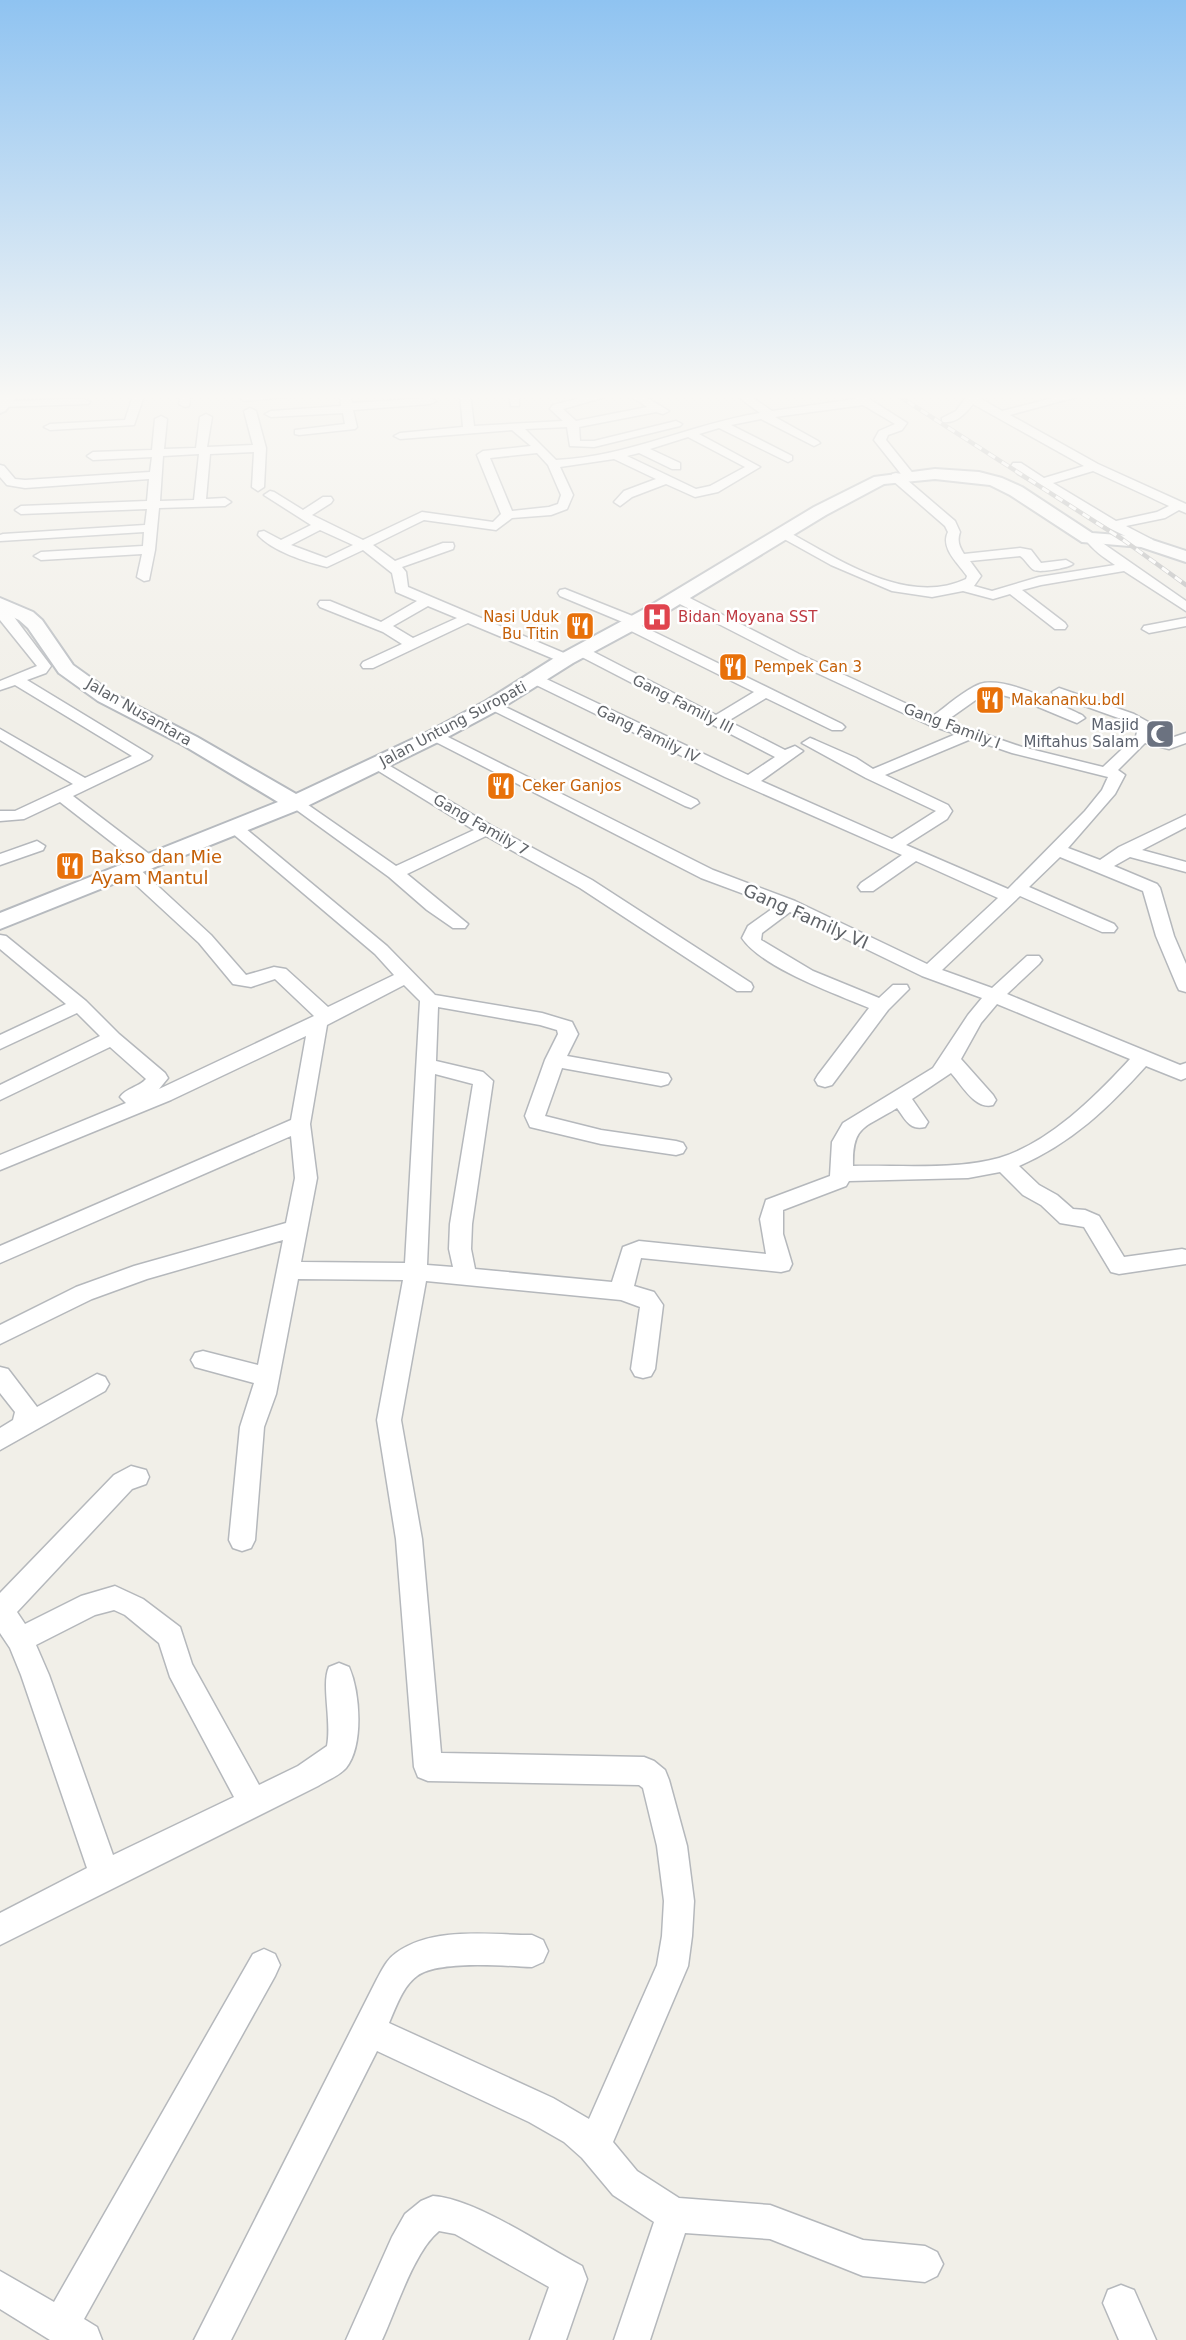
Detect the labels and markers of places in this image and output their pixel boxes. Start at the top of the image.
hospital icon: Bidan Moyana SST [641,601,673,633]
place label: Nasi Uduk Bu Titin [483,608,559,643]
place label: Bidan Moyana SST [678,608,818,626]
restaurant icon: Nasi Uduk Bu Titin [564,610,596,642]
restaurant icon: Pempek Can 3 [717,651,749,683]
place label: Pempek Can 3 [754,658,862,676]
restaurant icon: Makananku.bdl [974,684,1006,716]
place label: Makananku.bdl [1011,691,1125,709]
place label: Masjid Miftahus Salam [1024,716,1139,751]
mosque icon: Masjid Miftahus Salam [1144,718,1176,750]
restaurant icon: Ceker Ganjos [485,770,517,802]
place label: Ceker Ganjos [522,777,622,795]
place label: Bakso dan Mie Ayam Mantul [91,846,222,888]
restaurant icon: Bakso dan Mie Ayam Mantul [54,850,86,882]

